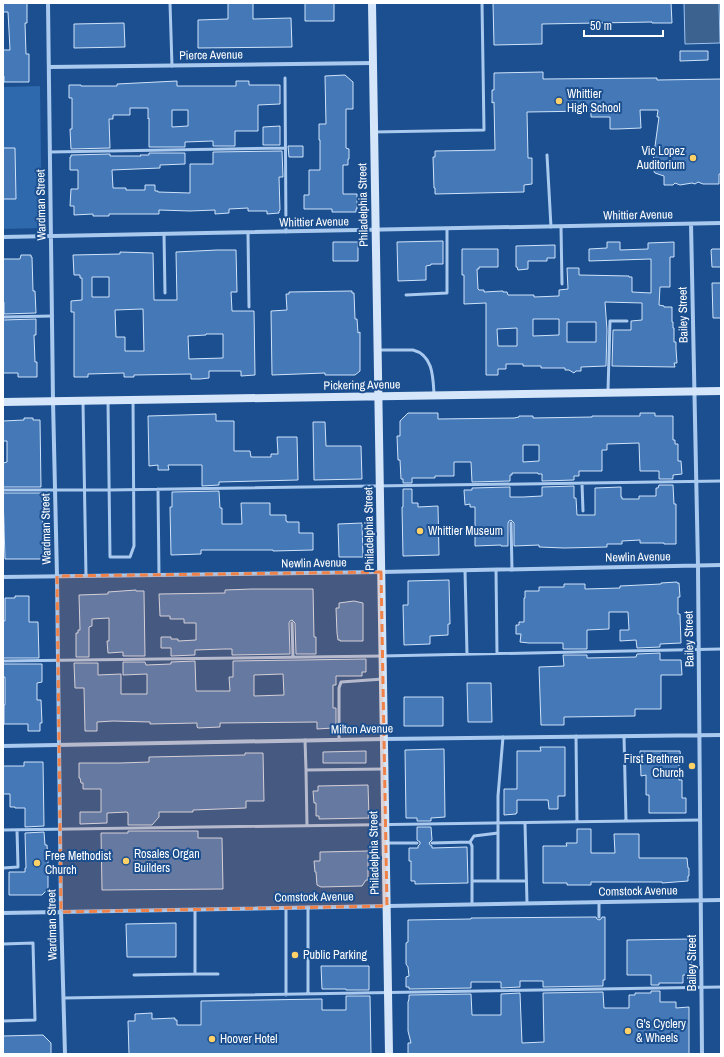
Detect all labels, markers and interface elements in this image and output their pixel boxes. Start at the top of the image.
scale bar [584,12,663,38]
text: 50 m [590,18,612,34]
street label: Pierce Avenue [179,46,243,64]
place label: Whittier High School [567,86,621,116]
marker: Whittier High School [554,96,564,106]
place label: Vic Lopez Auditorium [636,143,685,173]
marker: Vic Lopez Auditorium [688,153,698,163]
street label: Philadelphia Street [354,163,372,247]
street label: Wardman Street [32,169,50,241]
street label: Whittier Avenue [603,206,673,224]
street label: Whittier Avenue [279,213,349,231]
street label: Bailey Street [675,286,691,343]
street label: Pickering Avenue [323,376,401,394]
street label: Philadelphia Street [360,487,378,571]
street label: Wardman Street [37,493,55,565]
place label: Whittier Museum [428,523,503,539]
marker: Whittier Museum [415,526,425,536]
street label: Newlin Avenue [605,548,671,566]
street label: Newlin Avenue [281,554,347,572]
street label: Bailey Street [681,610,697,667]
street label: Milton Avenue [331,720,393,738]
place label: First Brethren Church [624,751,684,781]
marker: First Brethren Church [687,761,697,771]
street label: Philadelphia Street [365,811,383,895]
place label: Rosales Organ Builders [134,846,200,876]
place label: Free Methodist Church [45,848,111,878]
marker: Rosales Organ Builders [121,856,131,866]
marker: Free Methodist Church [32,858,42,868]
street label: Comstock Avenue [598,882,678,900]
street label: Comstock Avenue [274,888,354,906]
street label: Wardman Street [43,889,61,961]
street label: Bailey Street [684,935,700,991]
place label: Public Parking [303,947,368,963]
marker: Public Parking [290,950,300,960]
place label: G's Cyclery & Wheels [636,1016,686,1046]
marker: G's Cyclery & Wheels [623,1026,633,1036]
place label: Hoover Hotel [220,1031,277,1047]
marker: Hoover Hotel [207,1034,217,1044]

